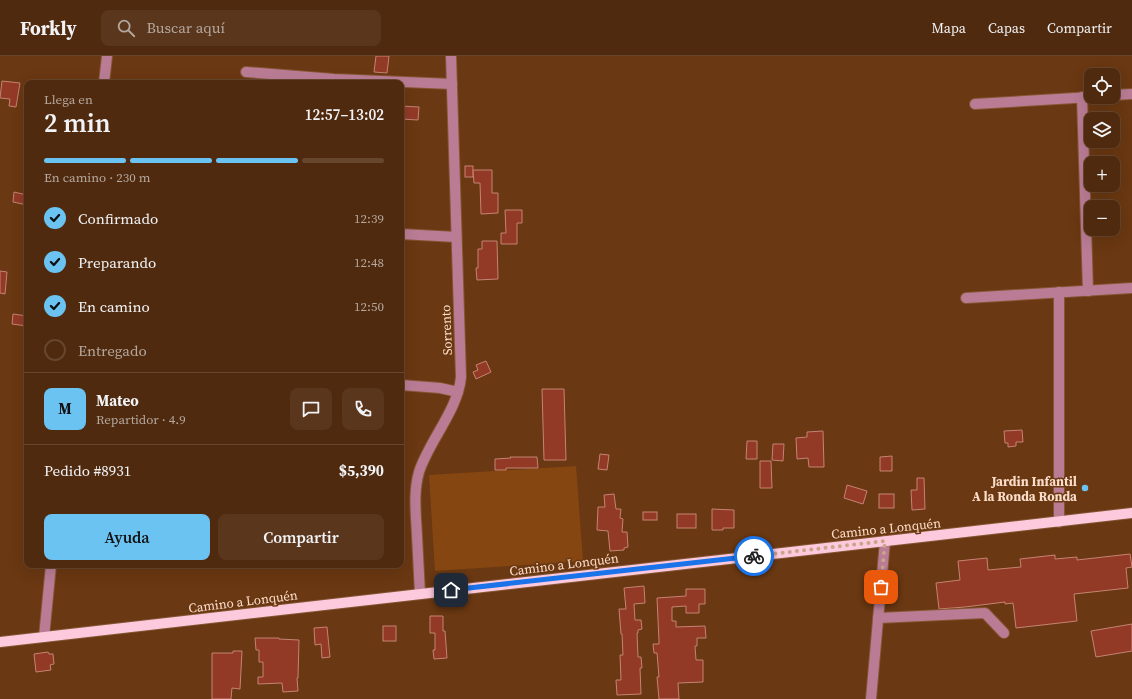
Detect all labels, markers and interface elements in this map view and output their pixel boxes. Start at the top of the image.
search box [101,10,381,46]
text: Forkly [20,15,77,41]
icon: search [115,17,137,39]
text: Buscar aquí [147,17,225,38]
text: Mapa [931,18,966,38]
text: Capas [988,18,1025,38]
text: Compartir [1047,18,1112,38]
map controls [1084,68,1120,236]
button: locate [1084,68,1120,104]
text: Llega en [44,91,93,108]
text: 12:57–13:02 [305,104,384,125]
text: 2 min [44,105,111,141]
button: layers [1084,112,1120,148]
button: + [1084,156,1120,192]
text: En camino · 230 m [44,169,150,186]
button: − [1084,200,1120,236]
icon: check [44,207,66,229]
text: Confirmado [78,208,158,229]
text: 12:39 [354,210,384,227]
icon: check [44,251,66,273]
text: Preparando [78,252,156,273]
text: 12:48 [354,254,384,271]
icon: check [44,295,66,317]
text: En camino [78,296,150,317]
text: 12:50 [354,298,384,315]
street label: Sorrento [437,304,456,355]
text: Entregado [78,340,147,361]
button: chat [290,388,332,430]
button: phone [342,388,384,430]
text: Mateo [96,390,139,411]
text: M [58,398,72,419]
text: Repartidor · 4.9 [96,411,186,428]
text: Pedido #8931 [44,460,131,481]
text: $5,390 [339,460,384,481]
place label: Jardin Infantil A la Ronda Ronda [972,473,1077,505]
marker: Jardin Infantil A la Ronda Ronda [1080,483,1090,493]
button: Ayuda [44,514,210,560]
button: Compartir [218,514,384,560]
street label: Camino a Lonquén [830,514,942,543]
courier [734,536,774,576]
icon: bike [743,545,765,567]
street label: Camino a Lonquén [508,549,620,580]
pin [864,570,898,604]
pin [434,573,468,607]
icon: bag [870,576,892,598]
icon: home [440,579,462,601]
street label: Camino a Lonquén [187,586,299,617]

